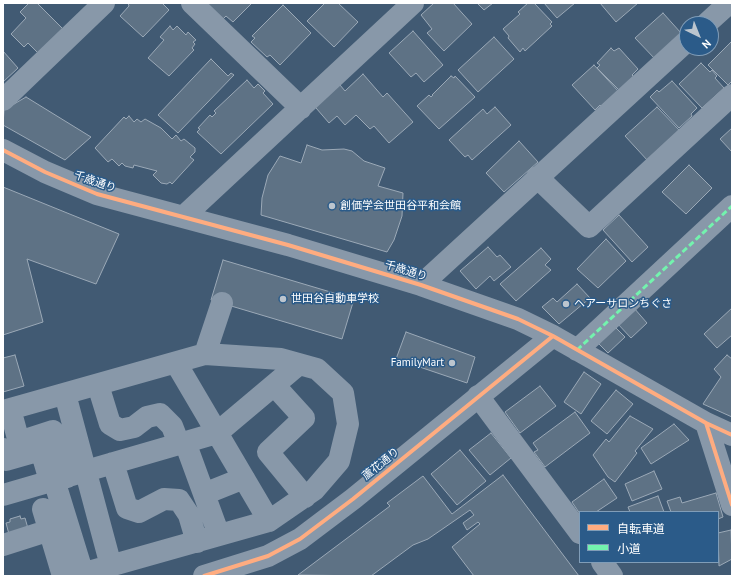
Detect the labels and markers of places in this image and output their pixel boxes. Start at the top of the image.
place label: 創価学会世田谷平和会館 [340,199,461,213]
marker: 創価学会世田谷平和会館 [327,201,337,211]
place label: 世田谷自動車学校 [291,292,379,306]
marker: 世田谷自動車学校 [278,294,288,304]
place label: ヘアーサロンちぐさ [574,297,672,311]
marker: ヘアーサロンちぐさ [561,299,571,309]
place label: FamilyMart [391,356,444,370]
marker: FamilyMart [447,358,457,368]

